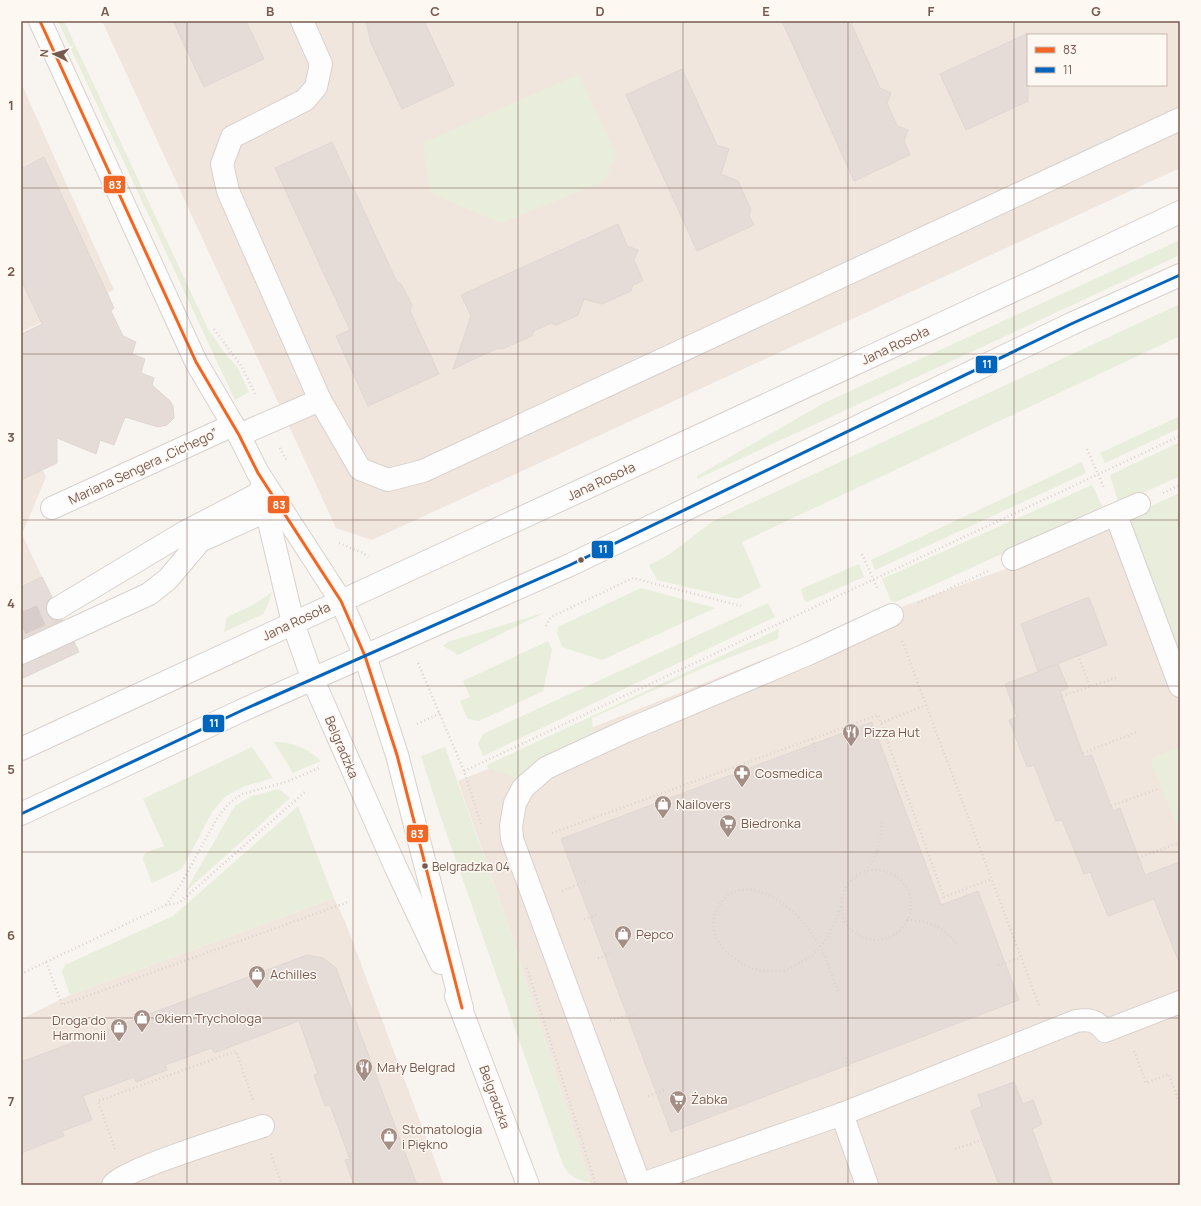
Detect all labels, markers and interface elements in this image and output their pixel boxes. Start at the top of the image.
text: A [101,2,110,20]
text: B [266,2,274,20]
text: C [430,2,440,20]
text: D [595,2,605,20]
text: E [762,2,770,20]
text: F [928,2,935,20]
text: G [1091,2,1101,20]
north arrow [34,34,74,74]
legend [1027,34,1167,86]
text: 83 [1063,41,1077,58]
text: N [36,48,51,58]
text: 11 [1063,61,1072,78]
text: 1 [8,96,14,114]
line badge: 83 [103,175,126,194]
text: 83 [108,177,122,192]
text: 2 [7,262,15,280]
street label: Jana Rosoła [858,321,932,369]
line badge: 11 [975,355,998,374]
text: 11 [982,356,992,371]
street label: Mariana Sengera „Cichego” [65,423,221,509]
text: 3 [7,428,15,446]
street label: Jana Rosoła [564,457,638,505]
line badge: 83 [267,495,290,514]
text: 83 [272,497,286,512]
line badge: 11 [591,540,614,559]
text: 11 [598,541,608,556]
unlabelled marker [576,555,586,565]
text: 4 [7,594,15,612]
street label: Jana Rosoła [259,597,333,645]
street label: Belgradzka [321,713,363,781]
line badge: 11 [202,714,225,733]
text: 11 [209,715,219,730]
restaurant icon: Pizza Hut [841,722,861,747]
place label: Pizza Hut [864,723,920,741]
text: 5 [7,760,15,778]
pharmacy icon: Cosmedica [732,763,752,788]
place label: Cosmedica [755,764,822,782]
shop icon: Nailovers [653,794,673,819]
place label: Nailovers [676,795,731,813]
supermarket icon: Biedronka [718,813,738,838]
place label: Biedronka [741,814,801,832]
line badge: 83 [406,824,429,843]
text: 83 [410,826,424,841]
place label: Belgradzka 04 [432,858,510,875]
marker: Belgradzka 04 [420,861,430,871]
shop icon: Pepco [613,924,633,949]
place label: Pepco [636,925,674,943]
text: 6 [7,926,15,944]
shop icon: Achilles [247,964,267,989]
place label: Achilles [270,965,317,983]
shop icon: Okiem Trychologa [132,1008,152,1033]
place label: Okiem Trychologa [155,1009,261,1027]
place label: Droga do Harmonii [52,1011,106,1044]
shop icon: Droga do Harmonii [109,1017,129,1042]
restaurant icon: Mały Belgrad [354,1057,374,1082]
place label: Mały Belgrad [377,1058,455,1076]
street label: Belgradzka [475,1063,515,1131]
supermarket icon: Żabka [668,1089,688,1114]
place label: Żabka [691,1090,728,1108]
text: 7 [8,1092,15,1110]
place label: Stomatologia i Piękno [402,1120,482,1153]
shop icon: Stomatologia i Piękno [379,1126,399,1151]

